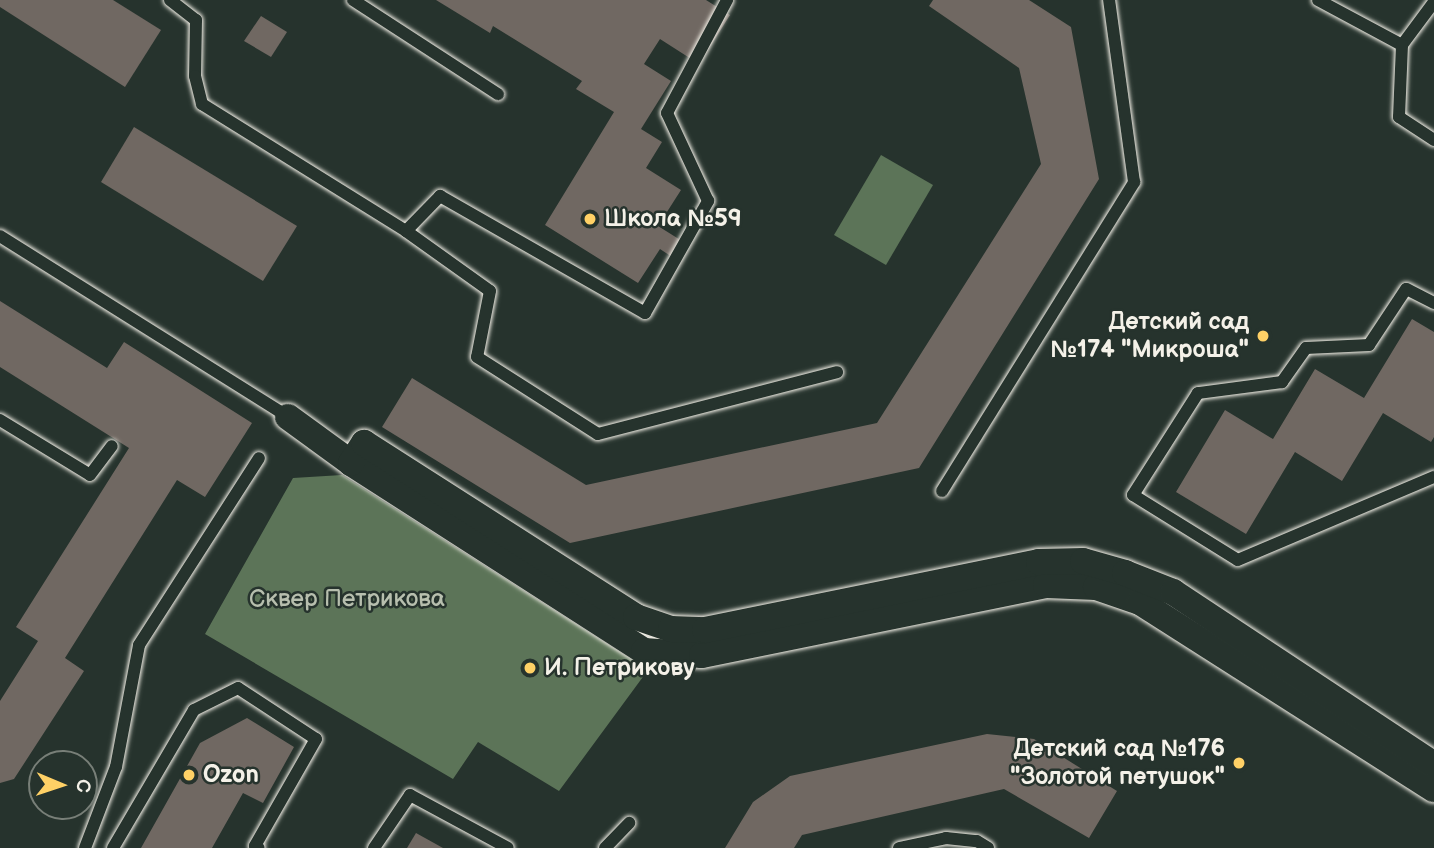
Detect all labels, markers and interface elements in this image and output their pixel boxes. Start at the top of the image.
place label: Школа №59 [604,205,742,233]
marker: Школа №59 [582,211,598,227]
place label: Детский сад №174 "Микроша" [1050,308,1249,364]
marker: Детский сад №174 "Микроша" [1255,328,1271,344]
park label: Сквер Петрикова [249,585,445,613]
place label: И. Петрикову [544,654,695,682]
marker: И. Петрикову [522,660,538,676]
place label: Детский сад №176 "Золотой петушок" [1010,735,1225,791]
north arrow [28,750,98,820]
marker: Детский сад №176 "Золотой петушок" [1231,755,1247,771]
place label: Ozon [203,761,259,789]
marker: Ozon [181,767,197,783]
text: С [71,779,94,793]

